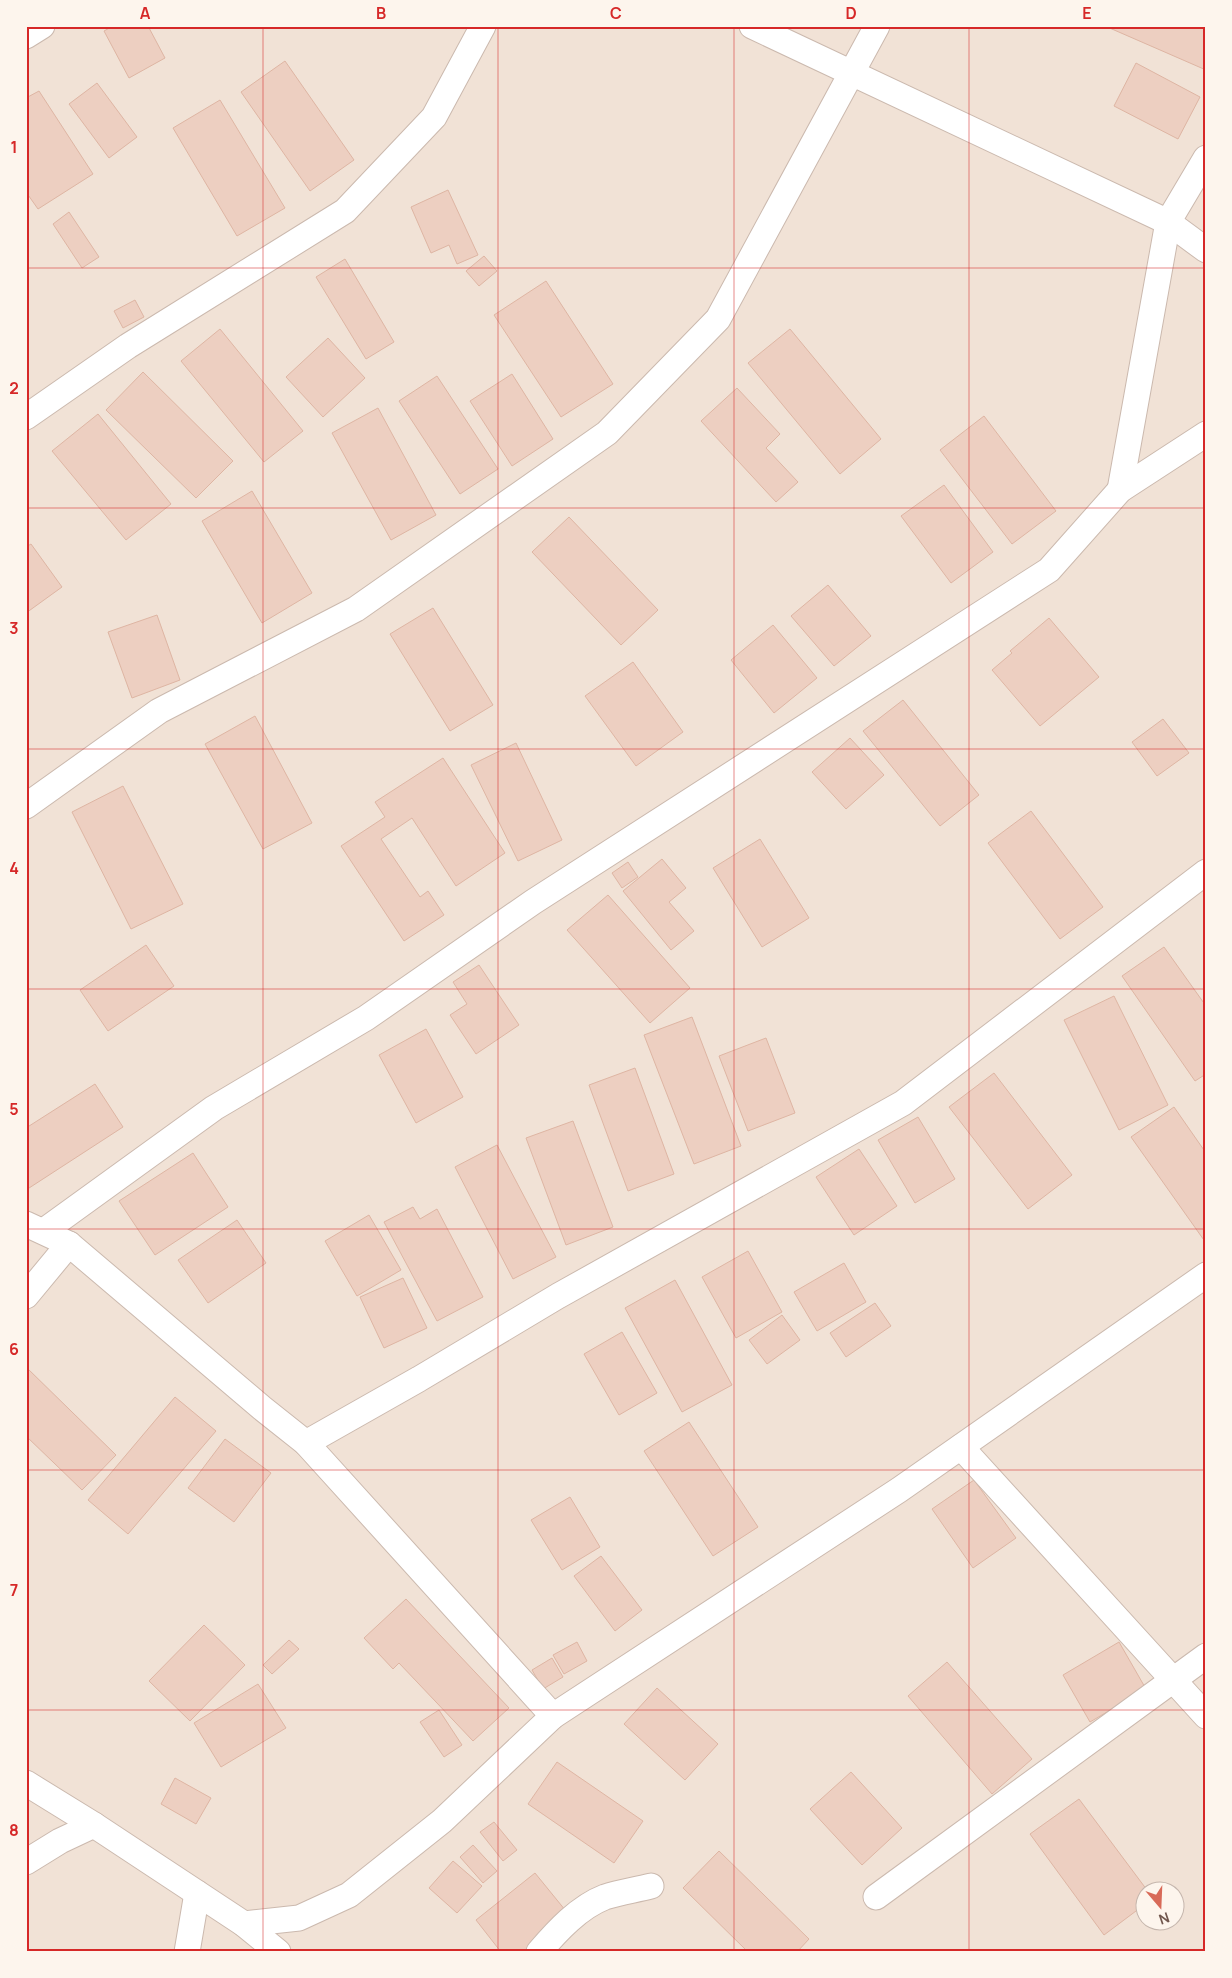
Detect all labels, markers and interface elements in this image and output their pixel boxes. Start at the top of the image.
text: A [140,2,151,24]
text: B [376,2,386,24]
text: C [610,2,622,24]
text: D [845,2,857,24]
text: E [1082,2,1092,24]
text: 1 [10,136,18,158]
text: 2 [9,377,19,399]
text: 3 [9,617,19,639]
text: 4 [9,857,19,879]
text: 5 [9,1098,19,1120]
text: 6 [9,1338,19,1360]
text: 7 [10,1579,18,1601]
text: 8 [9,1819,19,1841]
north arrow [1134,1880,1184,1930]
text: N [1157,1908,1172,1929]

